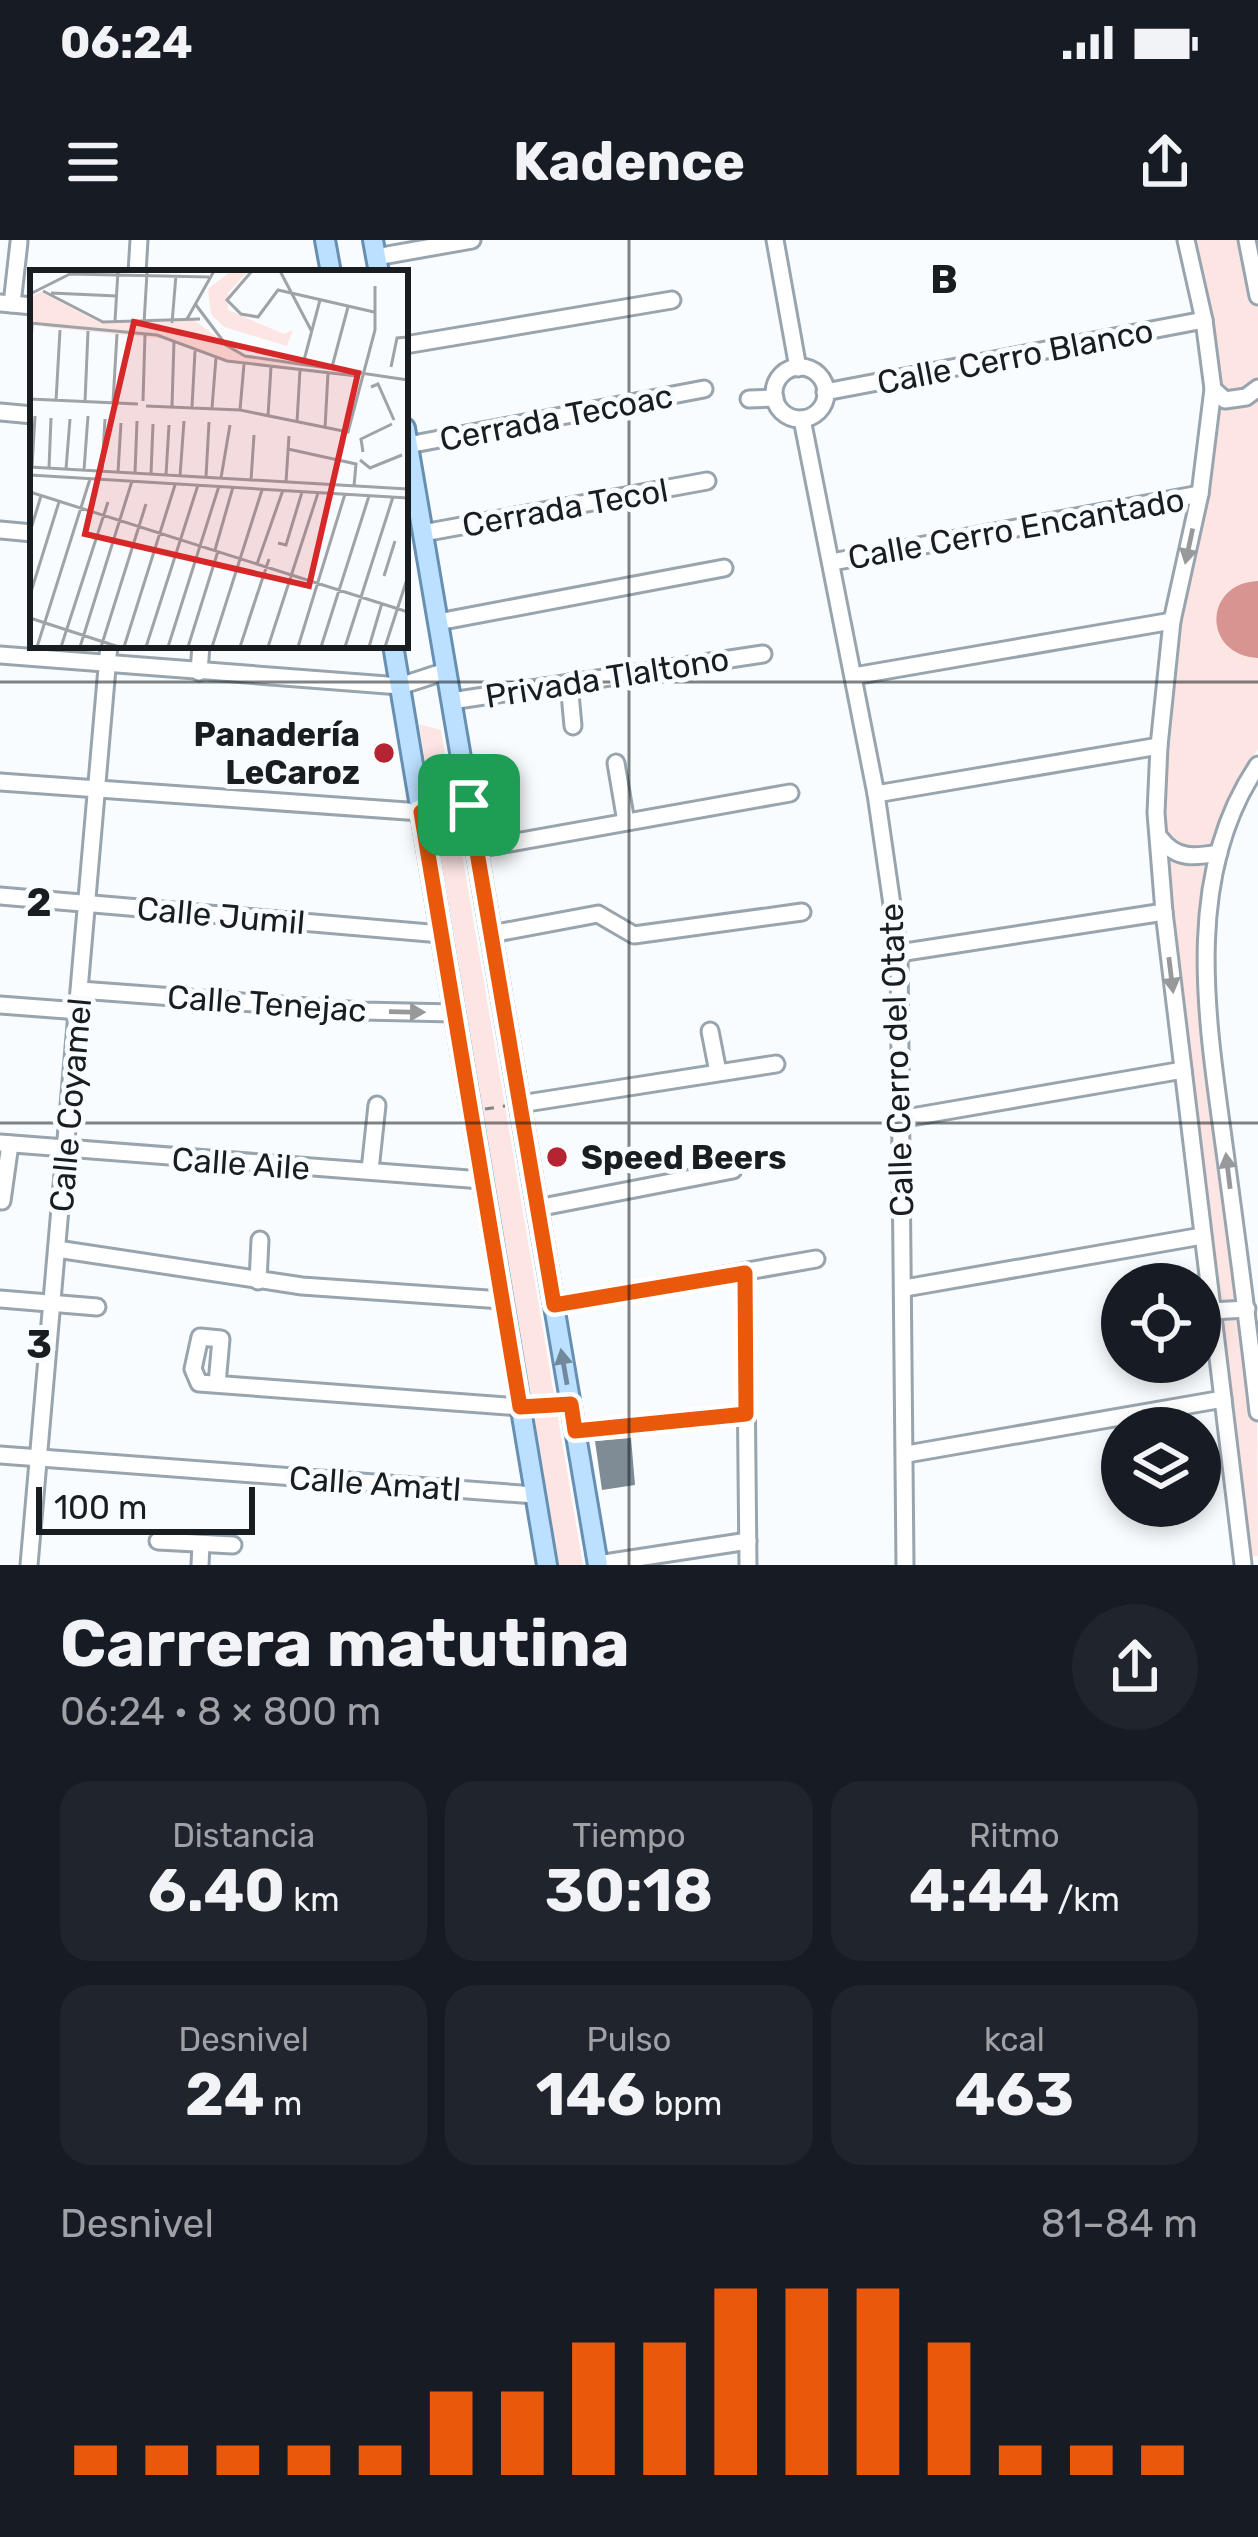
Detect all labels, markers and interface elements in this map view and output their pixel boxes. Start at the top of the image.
text: 06:24 [60,16,193,69]
icon: menu [60,129,126,195]
icon: share [1132,129,1198,195]
text: Kadence [513,130,745,194]
text: B [930,257,958,303]
inset map [30,270,408,648]
street label: Calle Cerro Blanco [874,311,1156,402]
street label: Cerrada Tecoac [436,376,676,459]
street label: Cerrada Tecol [459,470,671,545]
street label: Calle Cerro Encantado [845,480,1187,577]
one-way arrow [1178,527,1197,565]
street label: Privada Tlaltono [482,639,732,716]
place label: Panadería LeCaroz [194,715,360,792]
marker: Panadería LeCaroz [371,740,397,766]
pin [418,754,520,856]
icon: arrive [436,772,502,838]
text: 2 [26,880,52,926]
street label: Calle Jumil [135,889,307,942]
street label: Calle Cerro del Otate [872,902,921,1218]
one-way arrow [1162,956,1181,994]
street label: Calle Tenejac [166,977,368,1030]
street label: Calle Coyamel [42,996,99,1214]
one-way arrow [389,1003,427,1022]
place label: Speed Beers [581,1138,786,1177]
street label: Calle Aile [171,1139,311,1188]
marker: Speed Beers [544,1144,570,1170]
one-way arrow [1218,1152,1237,1189]
map controls [1101,1263,1221,1527]
button: locate [1101,1263,1221,1383]
text: 3 [26,1322,52,1368]
one-way arrow [555,1348,574,1385]
button: layers [1101,1407,1221,1527]
street label: Calle Amatl [288,1458,462,1509]
scale bar [36,1481,255,1534]
text: 100 m [54,1488,147,1527]
text: Carrera matutina [60,1604,630,1683]
button: share [1072,1604,1198,1730]
text: 06:24 · 8 × 800 m [60,1689,381,1735]
text: Distancia [172,1816,315,1855]
text: Tiempo [572,1816,686,1855]
text: Ritmo [969,1816,1060,1855]
text: 6.40 [148,1855,285,1926]
text: 30:18 [545,1855,713,1926]
text: 4:44 [909,1855,1049,1926]
text: km [285,1880,340,1919]
text: /km [1049,1880,1120,1919]
text: Desnivel [179,2020,309,2059]
text: Pulso [587,2020,671,2059]
text: kcal [984,2020,1045,2059]
text: 24 [185,2059,265,2130]
text: 146 [536,2059,646,2130]
text: 463 [955,2059,1074,2130]
text: m [265,2084,302,2123]
text: bpm [646,2084,722,2123]
text: Desnivel [60,2201,214,2247]
text: 81–84 m [1041,2201,1198,2247]

